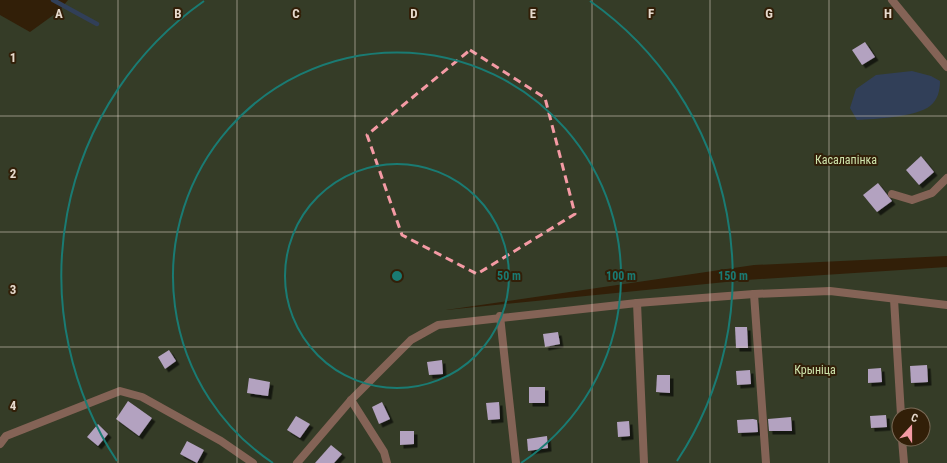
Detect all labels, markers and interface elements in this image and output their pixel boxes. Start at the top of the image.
text: A [55,6,63,21]
text: B [174,6,182,21]
text: C [292,6,300,21]
text: D [410,6,418,21]
text: E [530,6,537,21]
text: F [648,6,654,21]
text: G [765,6,773,21]
text: H [884,6,892,21]
text: 1 [10,50,16,65]
park label: Касалапінка [815,153,877,167]
text: 2 [10,166,17,181]
centre of rings [390,269,404,283]
text: 50 m [497,269,521,283]
text: 100 m [606,269,636,283]
text: 150 m [718,269,748,283]
text: 3 [10,282,16,297]
park label: Крыніца [794,363,836,377]
text: 4 [10,398,17,413]
north arrow [891,407,931,447]
text: С [909,411,920,425]

